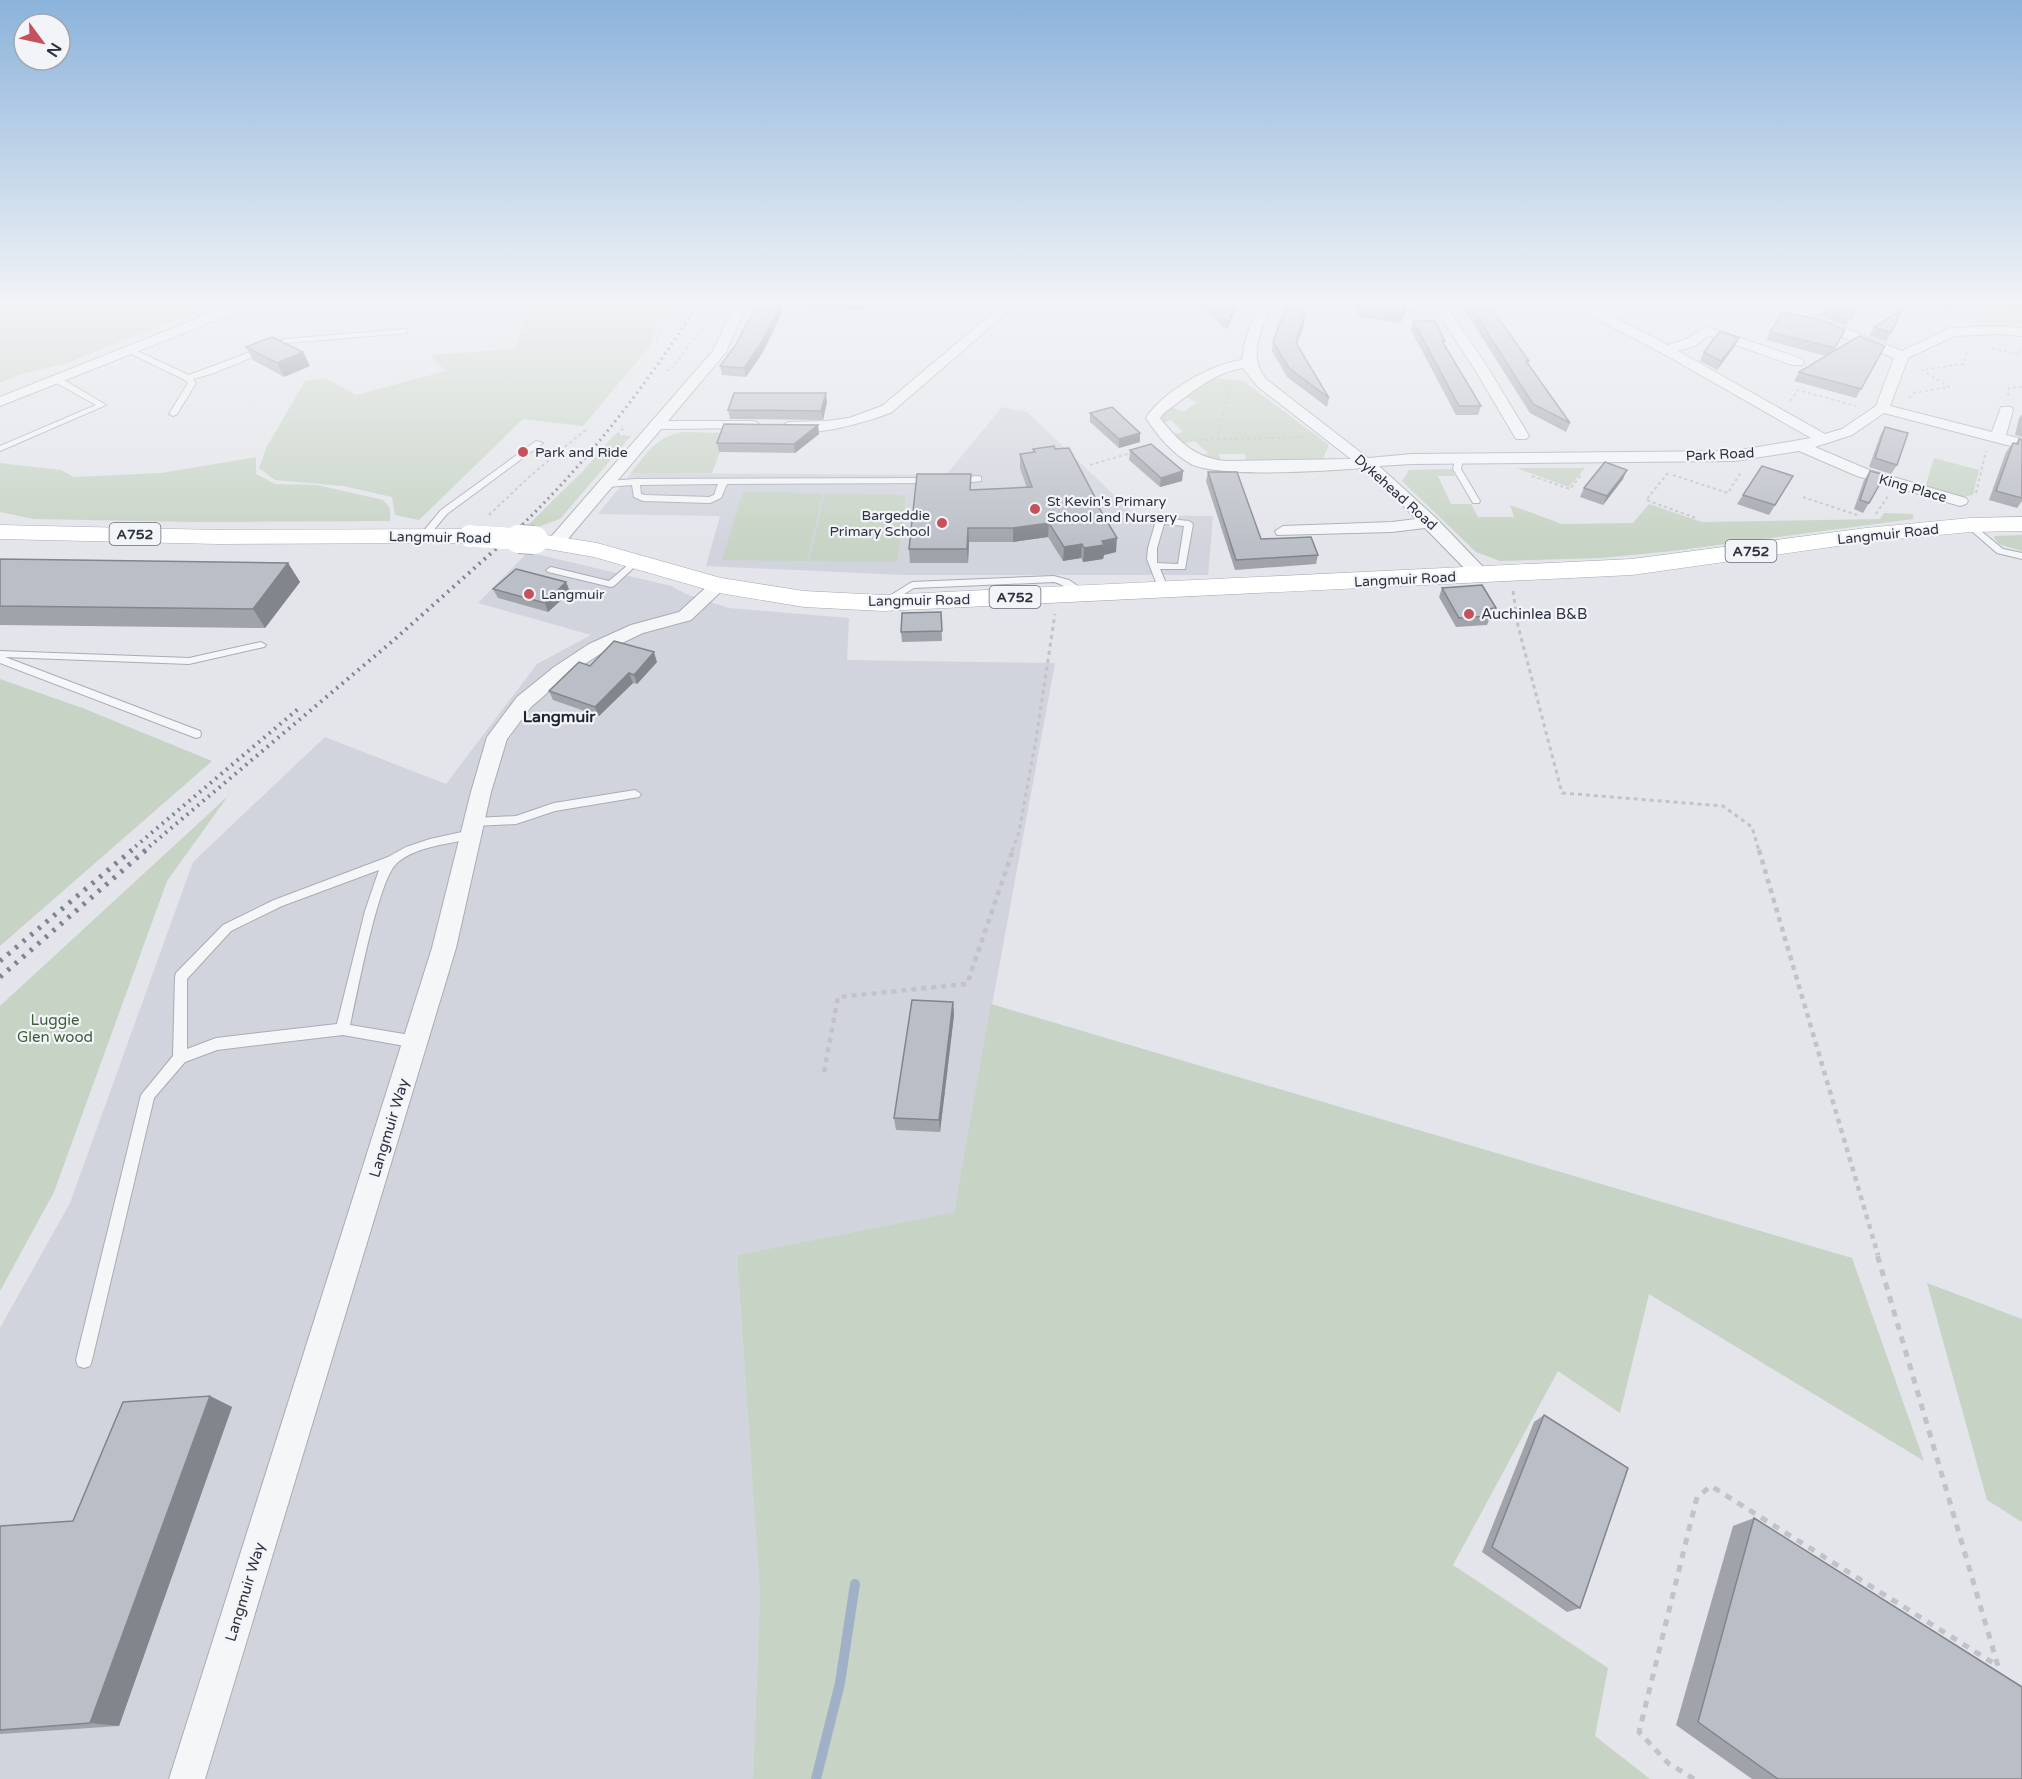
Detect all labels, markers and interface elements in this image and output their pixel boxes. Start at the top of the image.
north arrow [12,12,72,72]
text: N [42,39,66,60]
place label: Park and Ride [535,444,628,461]
street label: Park Road [1685,444,1755,465]
marker: Park and Ride [516,445,530,459]
street label: Dykehead Road [1351,451,1441,534]
street label: King Place [1877,471,1949,506]
place label: St Kevin's Primary School and Nursery [1047,493,1178,526]
marker: St Kevin's Primary School and Nursery [1028,502,1042,516]
place label: Bargeddie Primary School [829,507,930,540]
marker: Bargeddie Primary School [935,516,949,530]
street label: Langmuir Road [1836,521,1940,548]
road number: A752 [110,523,160,545]
street label: Langmuir Road [389,528,491,547]
road number: A752 [1726,540,1776,562]
street label: Langmuir Road [1354,568,1457,591]
place label: Langmuir [541,586,605,603]
road number: A752 [990,586,1040,608]
marker: Langmuir [522,587,536,601]
street label: Langmuir Road [868,591,970,610]
place label: Auchinlea B&B [1481,605,1587,623]
marker: Auchinlea B&B [1462,607,1476,621]
district label: Langmuir [523,707,596,727]
park label: Luggie Glen wood [17,1011,93,1046]
street label: Langmuir Way [365,1076,413,1180]
street label: Langmuir Way [221,1540,269,1644]

